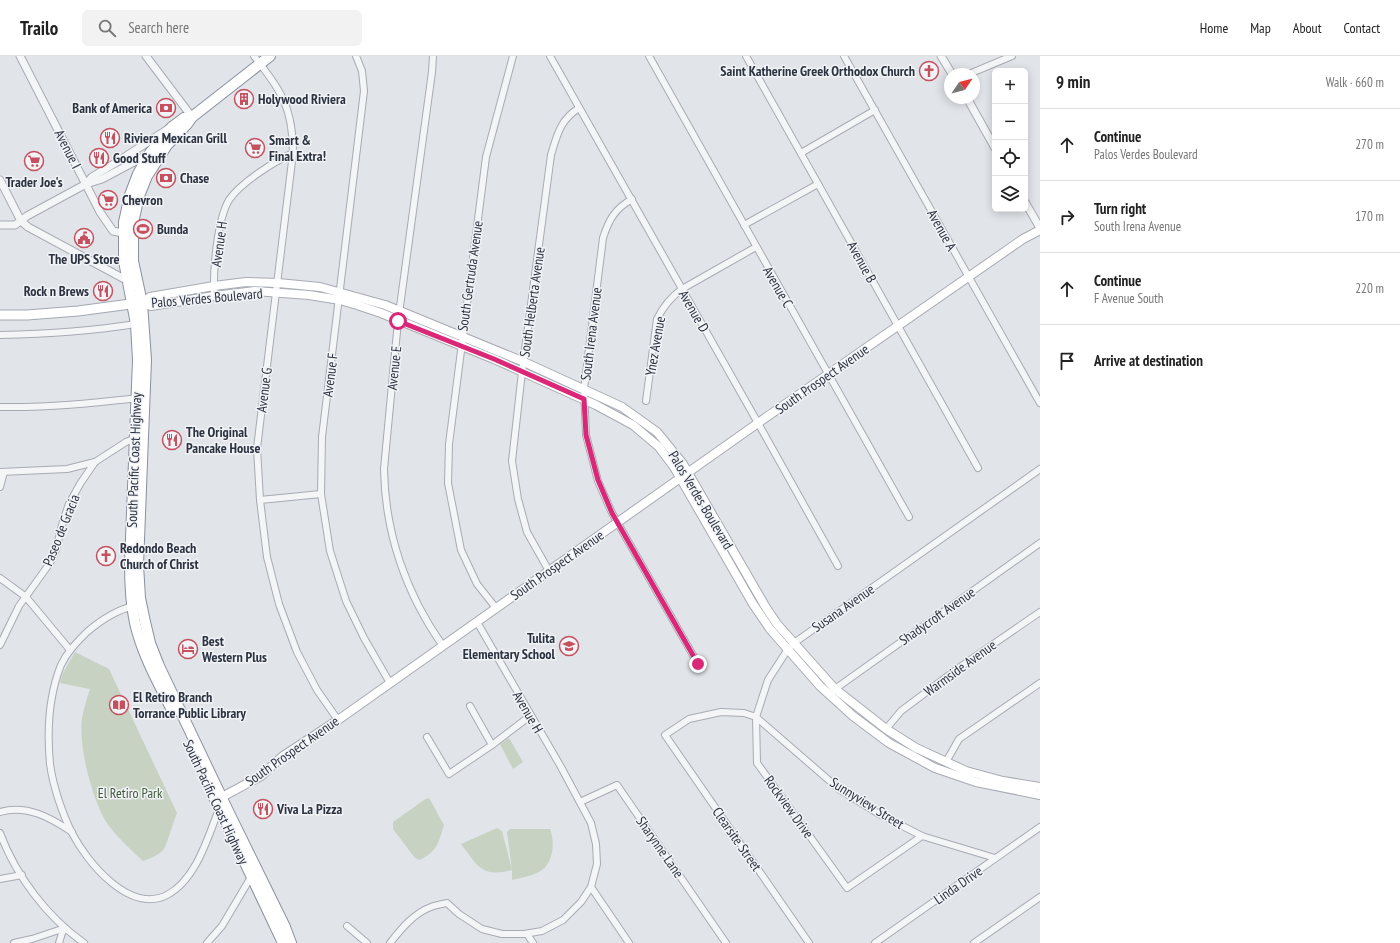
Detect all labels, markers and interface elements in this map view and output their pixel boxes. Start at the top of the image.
search box [82,10,362,46]
text: Trailo [20,16,58,40]
icon: search [96,17,118,39]
text: Search here [128,18,189,37]
text: Home [1200,19,1228,37]
text: Map [1250,19,1271,37]
text: About [1293,19,1322,37]
text: Contact [1344,19,1380,37]
church icon: Saint Katherine Greek Orthodox Church [918,60,940,82]
place label: Saint Katherine Greek Orthodox Church [720,62,915,80]
north arrow [944,68,980,104]
map controls [992,68,1028,212]
button: + [992,68,1028,104]
text: 9 min [1056,71,1090,93]
text: Walk · 660 m [1326,74,1384,91]
building icon: Holywood Riviera [233,88,255,110]
place label: Holywood Riviera [258,90,346,108]
bank icon: Bank of America [155,97,177,119]
place label: Bank of America [72,99,152,117]
button: − [992,104,1028,140]
street label: Avenue I [51,126,85,172]
restaurant icon: Riviera Mexican Grill [99,127,121,149]
text: Continue [1094,127,1141,146]
place label: Riviera Mexican Grill [124,129,227,147]
place label: Smart & Final Extra! [269,131,326,165]
icon: ahead [1056,134,1078,156]
text: 270 m [1355,136,1384,153]
supermarket icon: Smart & Final Extra! [244,137,266,159]
button: locate [992,140,1028,176]
text: Palos Verdes Boulevard [1094,146,1198,163]
restaurant icon: Good Stuff [88,147,110,169]
place label: Good Stuff [113,149,167,167]
supermarket icon: Trader Joe's [23,150,45,172]
bank icon: Chase [155,167,177,189]
place label: Chase [180,169,209,187]
place label: Trader Joe's [5,173,63,191]
button: layers [992,176,1028,212]
supermarket icon: Chevron [97,189,119,211]
place label: Chevron [122,191,163,209]
text: Turn right [1094,199,1146,218]
street label: Avenue A [923,206,961,254]
icon: right [1056,206,1078,228]
text: 170 m [1355,208,1384,225]
sports icon: Bunda [132,218,154,240]
text: South Irena Avenue [1094,218,1181,235]
street label: South Gertruda Avenue [453,219,487,332]
place label: Bunda [157,220,189,238]
street label: Avenue H [207,220,231,268]
public building icon: The UPS Store [73,227,95,249]
street label: Avenue B [843,238,881,286]
street label: South Helberta Avenue [515,246,549,358]
place label: The UPS Store [48,250,120,268]
street label: Avenue C [759,263,797,311]
text: Continue [1094,271,1141,290]
icon: ahead [1056,278,1078,300]
restaurant icon: Rock n Brews [92,280,114,302]
text: 220 m [1355,280,1384,297]
place label: Rock n Brews [24,282,89,300]
street label: Palos Verdes Boulevard [151,284,263,312]
street label: South Irena Avenue [576,286,606,382]
street label: Avenue D [675,287,713,335]
text: F Avenue South [1094,290,1164,307]
route start [389,312,407,330]
street label: Ynez Avenue [641,315,669,377]
street label: South Prospect Avenue [772,340,872,418]
street label: Avenue E [383,345,405,391]
icon: arrive [1056,350,1078,372]
text: Arrive at destination [1094,351,1203,370]
street label: Avenue F [318,352,342,398]
street label: Avenue G [252,366,276,414]
street label: South Pacific Coast Highway [123,391,145,528]
place label: The Original Pancake House [186,423,260,457]
restaurant icon: The Original Pancake House [161,429,183,451]
street label: Palos Verdes Boulevard [665,448,737,552]
street label: Paseo de Gracia [38,492,84,568]
street label: South Prospect Avenue [507,526,607,604]
place label: Redondo Beach Church of Christ [120,539,199,573]
church icon: Redondo Beach Church of Christ [95,545,117,567]
street label: Susana Avenue [808,580,878,636]
street label: Shadycroft Avenue [895,583,979,649]
place label: Tulita Elementary School [463,629,556,663]
place label: Best Western Plus [201,632,267,666]
school or university icon: Tulita Elementary School [558,635,580,657]
street label: Warmside Avenue [920,636,1000,700]
hotel icon: Best Western Plus [177,638,199,660]
route end [689,655,707,673]
place label: El Retiro Branch Torrance Public Library [133,688,246,722]
street label: Avenue H [509,688,547,736]
library icon: El Retiro Branch Torrance Public Library [108,694,130,716]
street label: South Prospect Avenue [242,712,342,790]
street label: South Pacific Coast Highway [179,737,253,868]
street label: Rockview Drive [760,772,818,842]
street label: Sunnyview Street [827,773,907,833]
park label: El Retiro Park [98,784,163,802]
restaurant icon: Viva La Pizza [252,798,274,820]
place label: Viva La Pizza [276,800,343,818]
street label: Clearsite Street [708,803,766,875]
street label: Sharynne Lane [632,813,688,881]
street label: Linda Drive [930,862,986,908]

